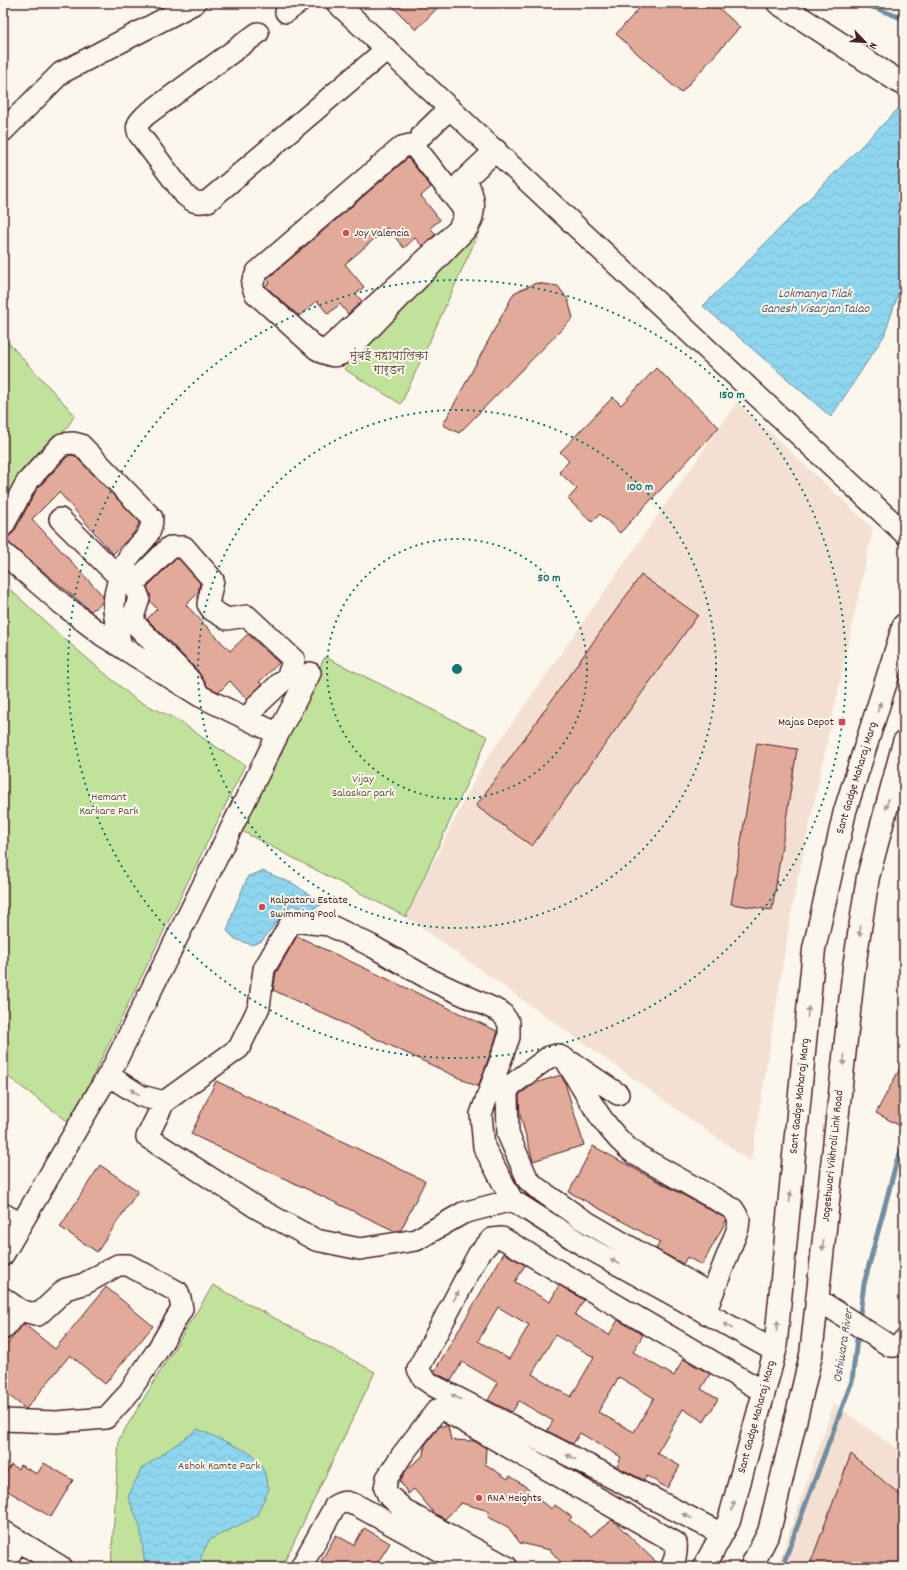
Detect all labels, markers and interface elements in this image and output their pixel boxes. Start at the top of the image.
north arrow [845,22,885,62]
text: N [864,40,881,52]
place label: Joy Valencia [354,225,409,242]
marker: Joy Valencia [341,228,351,238]
water label: Lokmanya Tilak Ganesh Visarjan Talao [761,285,871,319]
park label: मुंबई महापालिका गार्डन [349,347,429,379]
text: 150 m [719,387,745,404]
text: 100 m [627,479,653,496]
text: 50 m [537,570,561,587]
centre of rings [450,662,464,676]
one-way arrow [876,700,882,712]
place label: Majas Depot [778,714,835,731]
marker: Majas Depot [837,717,847,727]
street label: Sant Gadge Maharaj Marg [832,720,882,836]
park label: Vijay Salaskar park [332,771,394,802]
park label: Hemant Karkare Park [79,789,139,820]
one-way arrow [884,798,890,810]
place label: Kalpataru Estate Swimming Pool [270,892,348,923]
marker: Kalpataru Estate Swimming Pool [257,902,267,912]
one-way arrow [857,925,863,937]
one-way arrow [805,1006,811,1018]
street label: Sant Gadge Maharaj Marg [785,1037,815,1155]
one-way arrow [840,1054,847,1066]
one-way arrow [129,1088,141,1095]
street label: Jogeshwari Vikhroli Link Road [818,1089,848,1223]
one-way arrow [787,1191,793,1203]
one-way arrow [820,1239,826,1251]
one-way arrow [609,1259,621,1266]
one-way arrow [453,1291,459,1302]
water label: Oshiwara River [829,1306,860,1384]
one-way arrow [774,1320,781,1332]
one-way arrow [722,1323,734,1330]
street label: Sant Gadge Maharaj Marg [734,1359,780,1475]
one-way arrow [450,1394,461,1401]
one-way arrow [565,1454,577,1460]
park label: Ashok Kamte Park [178,1458,260,1475]
place label: RNA Heights [487,1490,542,1507]
marker: RNA Heights [474,1493,484,1503]
one-way arrow [730,1500,736,1513]
one-way arrow [681,1513,693,1519]

